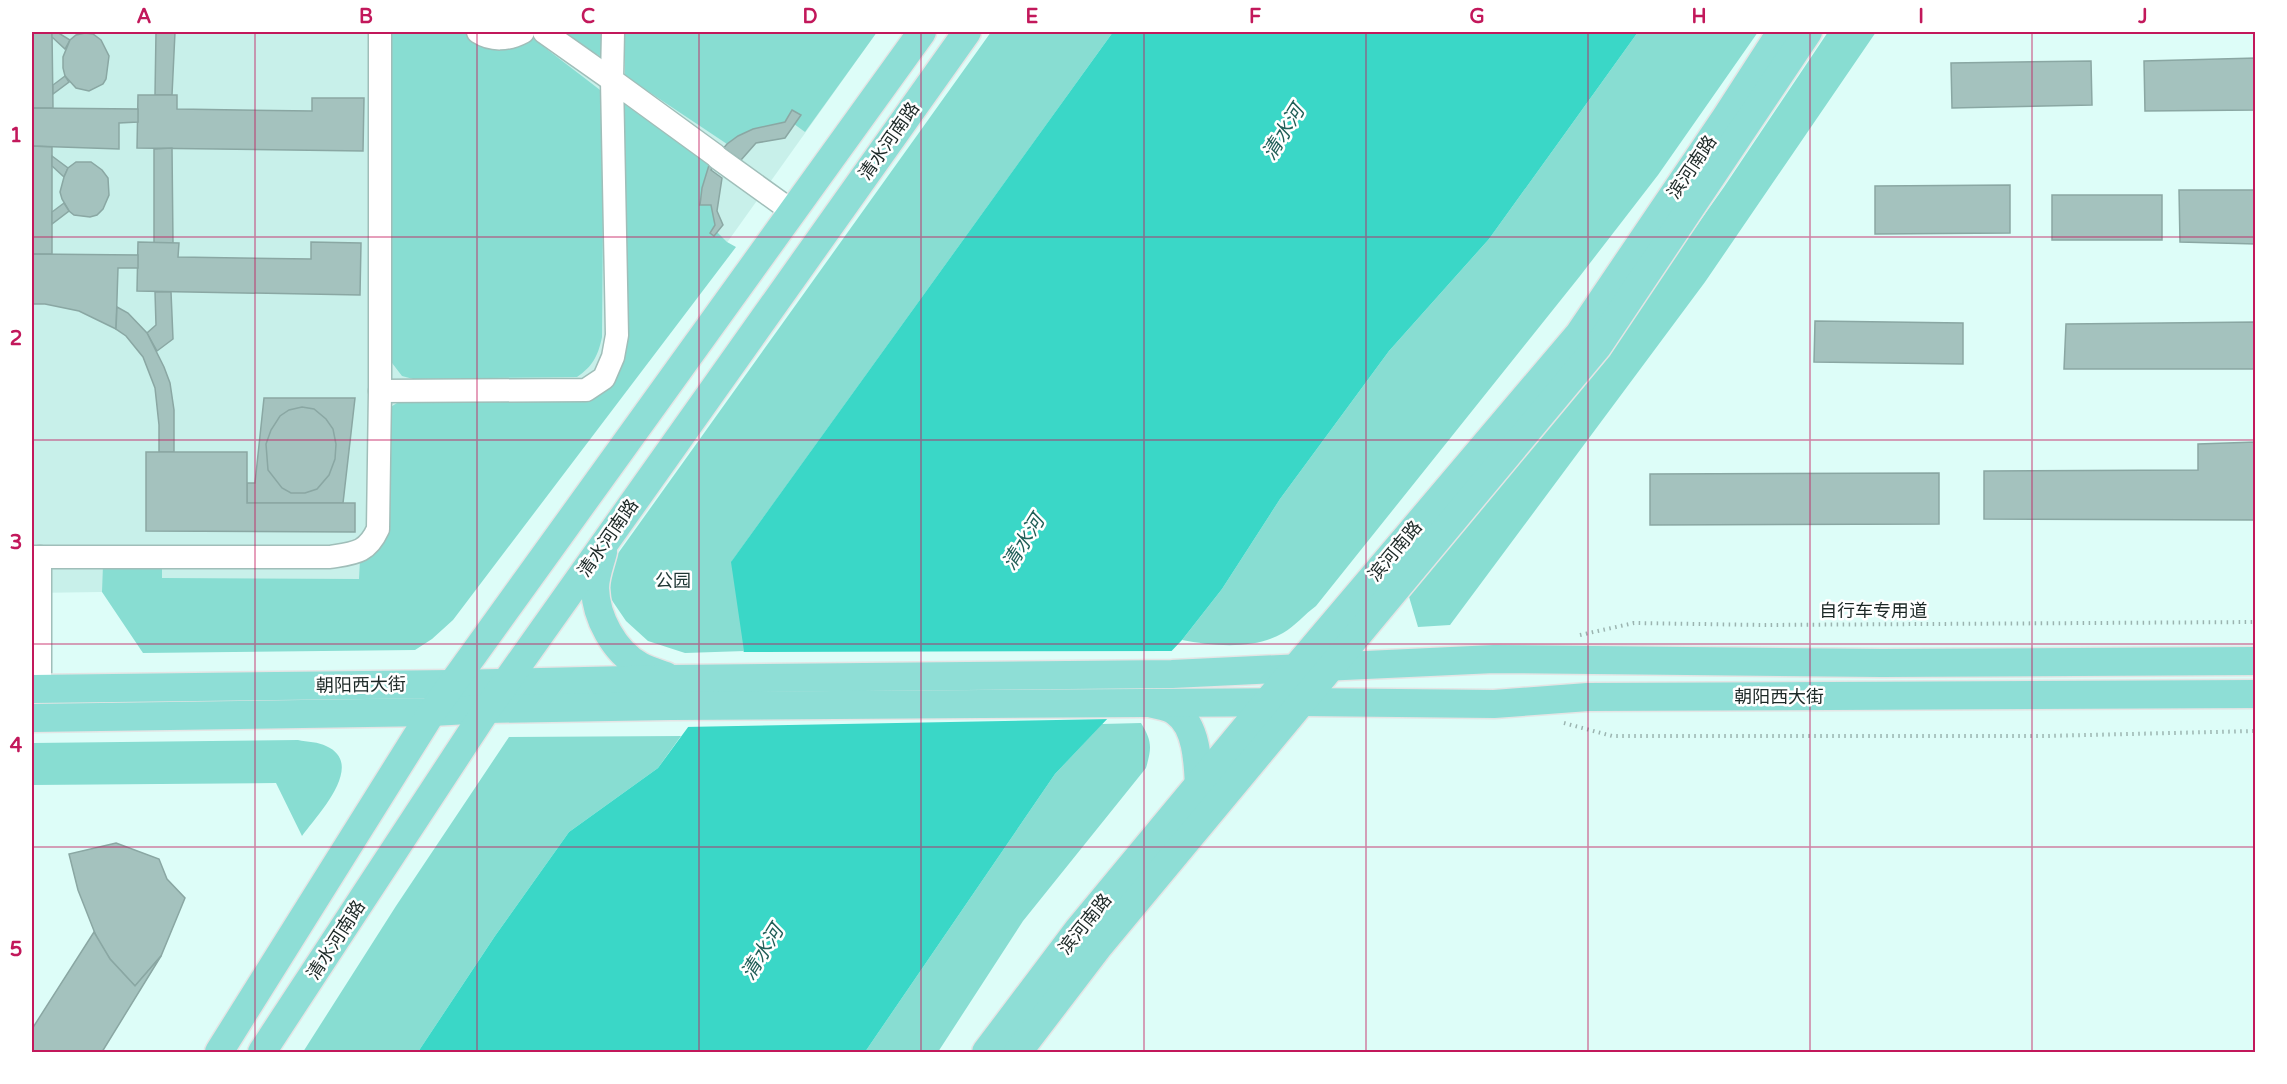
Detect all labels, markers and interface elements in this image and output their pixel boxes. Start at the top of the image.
text: A [137,5,152,29]
text: B [359,5,373,29]
text: C [581,5,595,29]
text: D [802,5,818,29]
text: E [1026,5,1039,29]
text: F [1249,5,1261,29]
text: G [1469,5,1485,29]
text: H [1691,5,1707,29]
text: I [1918,5,1924,29]
text: J [2137,5,2148,29]
water label: 清水河 [1258,97,1312,164]
street label: 清水河南路 [854,98,924,184]
text: 1 [10,124,22,148]
street label: 滨河南路 [1663,131,1721,203]
text: 2 [10,327,22,351]
street label: 清水河南路 [573,495,643,581]
water label: 清水河 [998,507,1052,574]
street label: 滨河南路 [1363,516,1427,586]
text: 3 [10,531,22,555]
park label: 公园 [655,570,691,592]
street label: 自行车专用道 [1819,600,1927,622]
street label: 朝阳西大街 [316,673,406,697]
street label: 朝阳西大街 [1734,686,1824,708]
text: 4 [10,734,23,758]
street label: 滨河南路 [1054,889,1116,959]
street label: 清水河南路 [302,896,370,984]
water label: 清水河 [737,917,791,984]
text: 5 [10,938,22,962]

